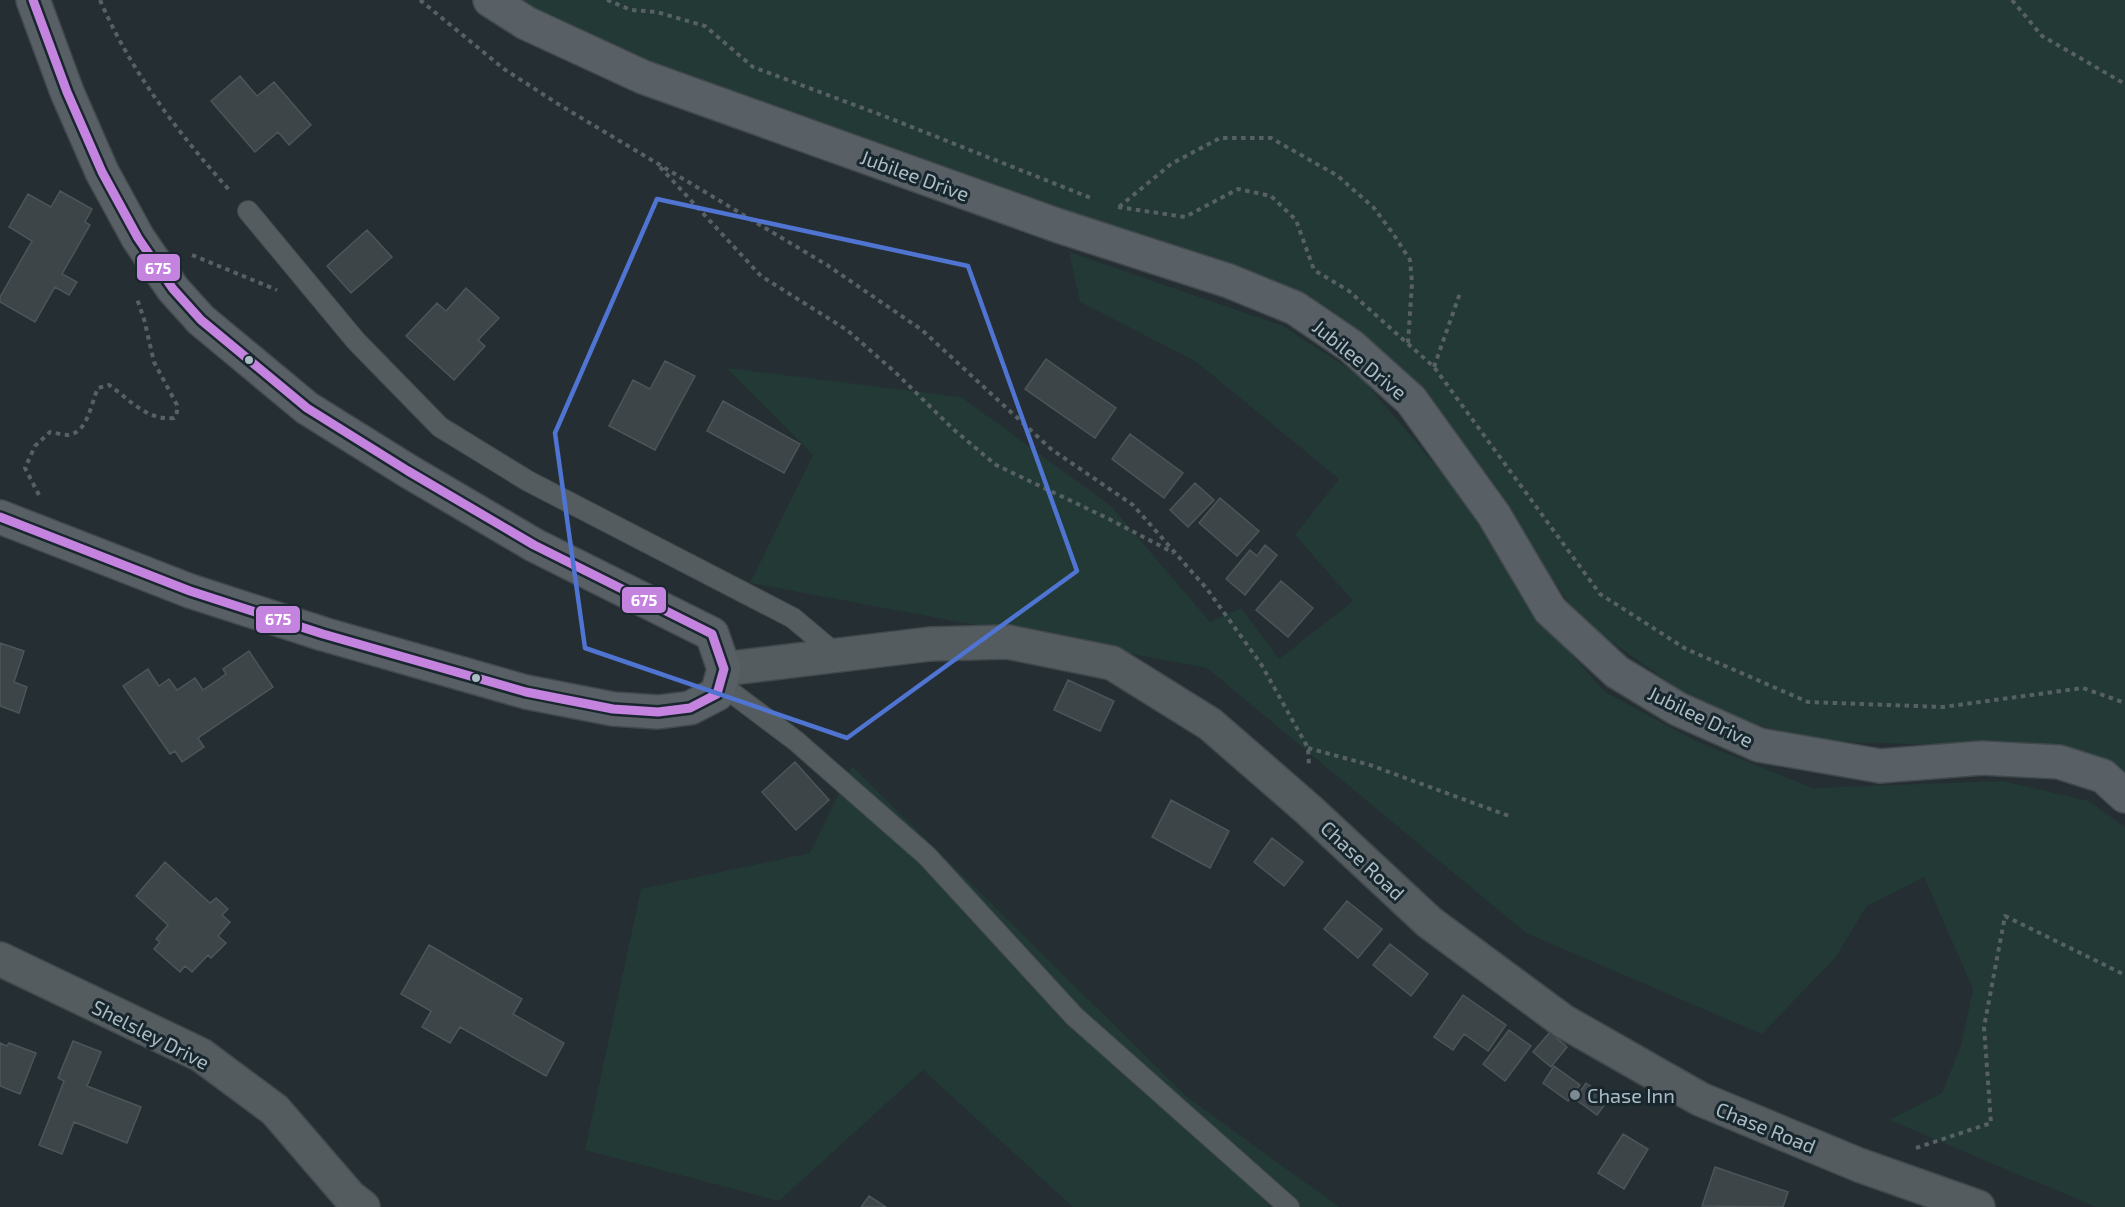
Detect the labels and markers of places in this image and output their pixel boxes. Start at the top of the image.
unlabelled marker [243,354,255,366]
unlabelled marker [470,672,482,684]
place label: Chase Inn [1587,1083,1675,1107]
marker: Chase Inn [1568,1088,1582,1102]

